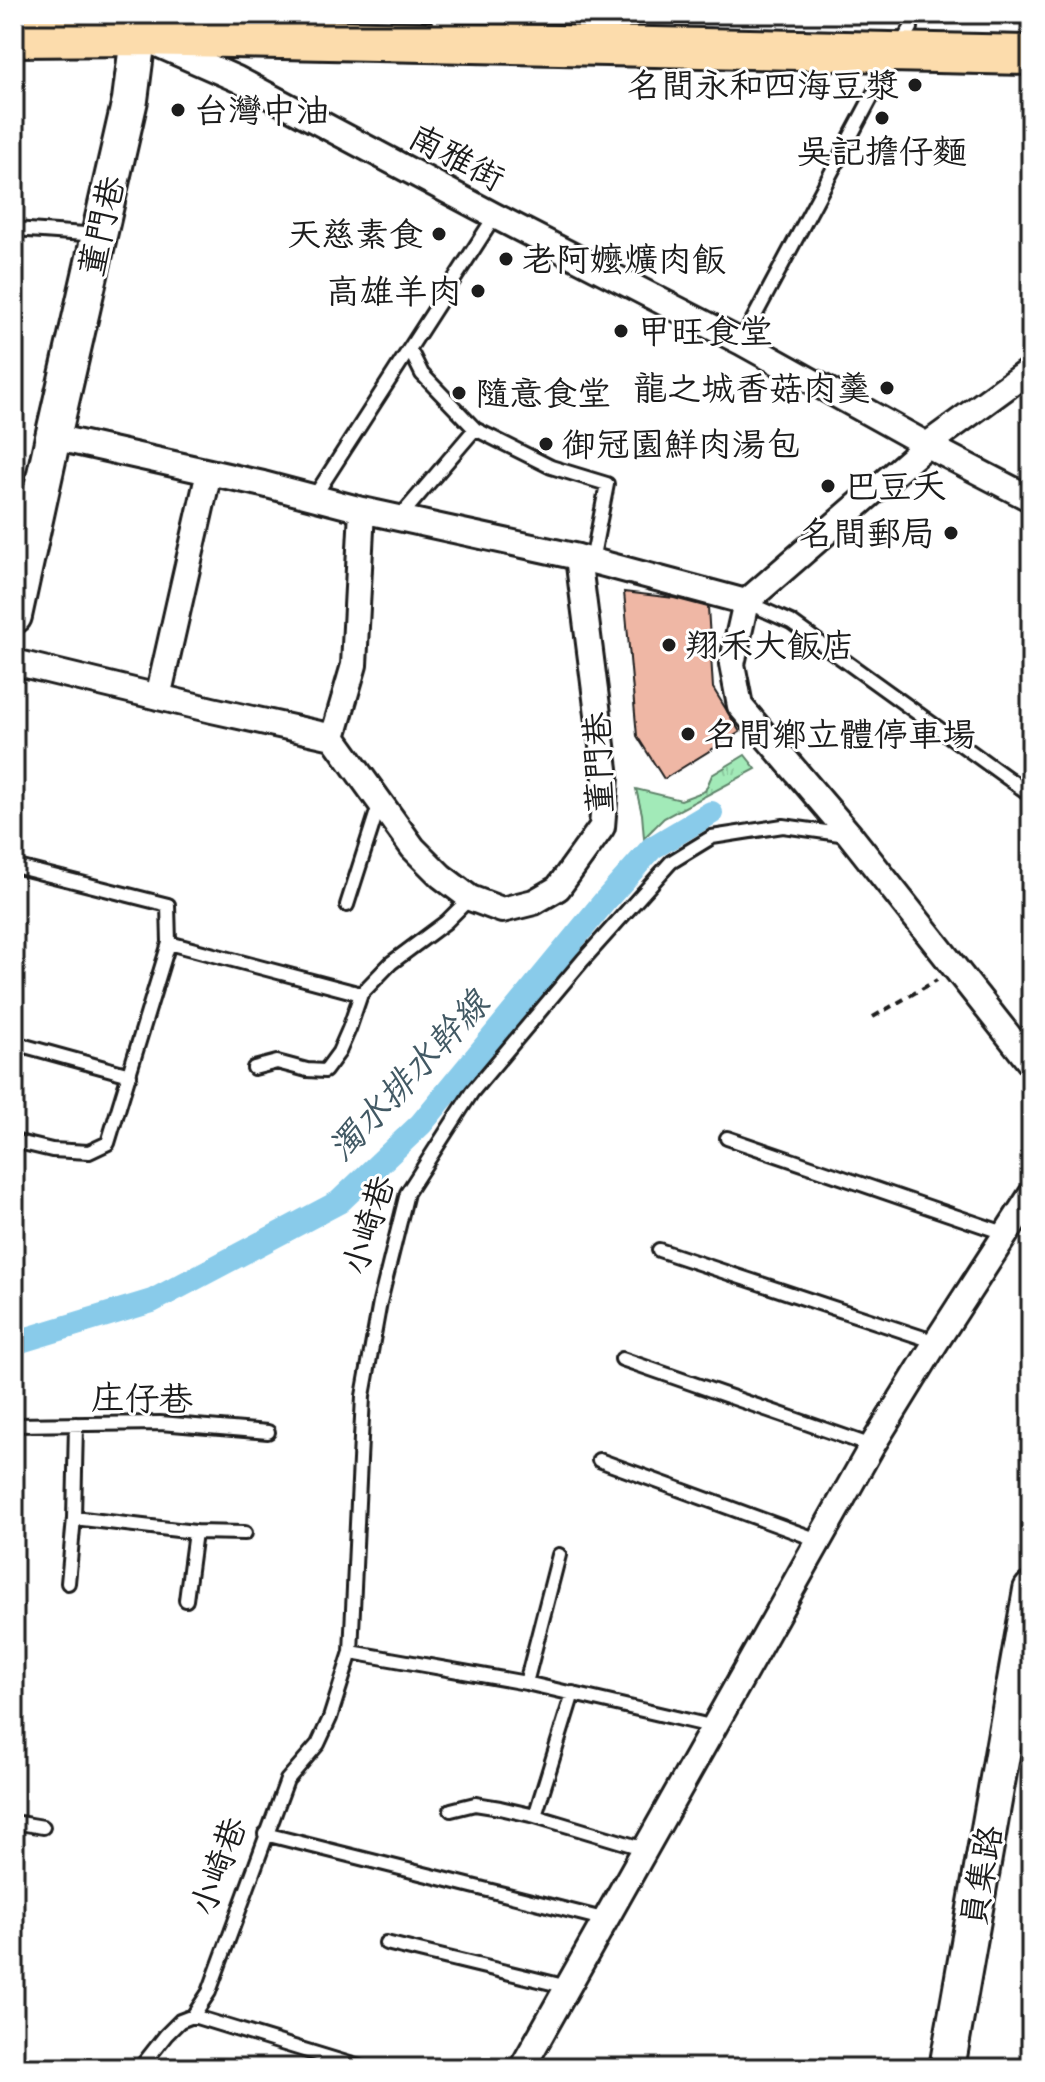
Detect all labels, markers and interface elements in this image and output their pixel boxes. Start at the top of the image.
place label: 名間永和四海豆漿 [627,65,899,106]
marker: 名間永和四海豆漿 [906,76,924,94]
place label: 台灣中油 [194,90,330,131]
marker: 台灣中油 [169,101,187,119]
marker: 吳記擔仔麵 [873,109,891,127]
street label: 南雅街 [402,115,511,199]
place label: 吳記擔仔麵 [797,131,967,172]
street label: 董門巷 [70,172,133,280]
place label: 天慈素食 [287,214,423,255]
marker: 天慈素食 [430,225,448,243]
place label: 老阿嬤爌肉飯 [522,239,726,280]
marker: 老阿嬤爌肉飯 [497,250,515,268]
place label: 高雄羊肉 [326,271,462,312]
marker: 高雄羊肉 [469,282,487,300]
place label: 甲旺食堂 [637,311,773,352]
marker: 甲旺食堂 [612,322,630,340]
place label: 龍之城香菇肉羹 [633,368,871,409]
place label: 隨意食堂 [475,373,611,414]
marker: 龍之城香菇肉羹 [878,379,896,397]
marker: 隨意食堂 [450,384,468,402]
place label: 御冠園鮮肉湯包 [562,424,800,465]
marker: 御冠園鮮肉湯包 [537,435,555,453]
place label: 巴豆夭 [844,466,946,507]
marker: 巴豆夭 [819,477,837,495]
place label: 名間郵局 [799,513,935,554]
marker: 名間郵局 [942,524,960,542]
place label: 翔禾大飯店 [685,625,855,666]
marker: 翔禾大飯店 [660,636,678,654]
street label: 董門巷 [576,711,621,815]
place label: 名間鄉立體停車場 [704,714,976,755]
marker: 名間鄉立體停車場 [679,725,697,743]
water label: 濁水排水幹線 [319,980,499,1169]
street label: 小崎巷 [334,1170,403,1280]
street label: 庄仔巷 [91,1377,193,1420]
street label: 小崎巷 [182,1811,255,1921]
street label: 員集路 [952,1822,1011,1930]

